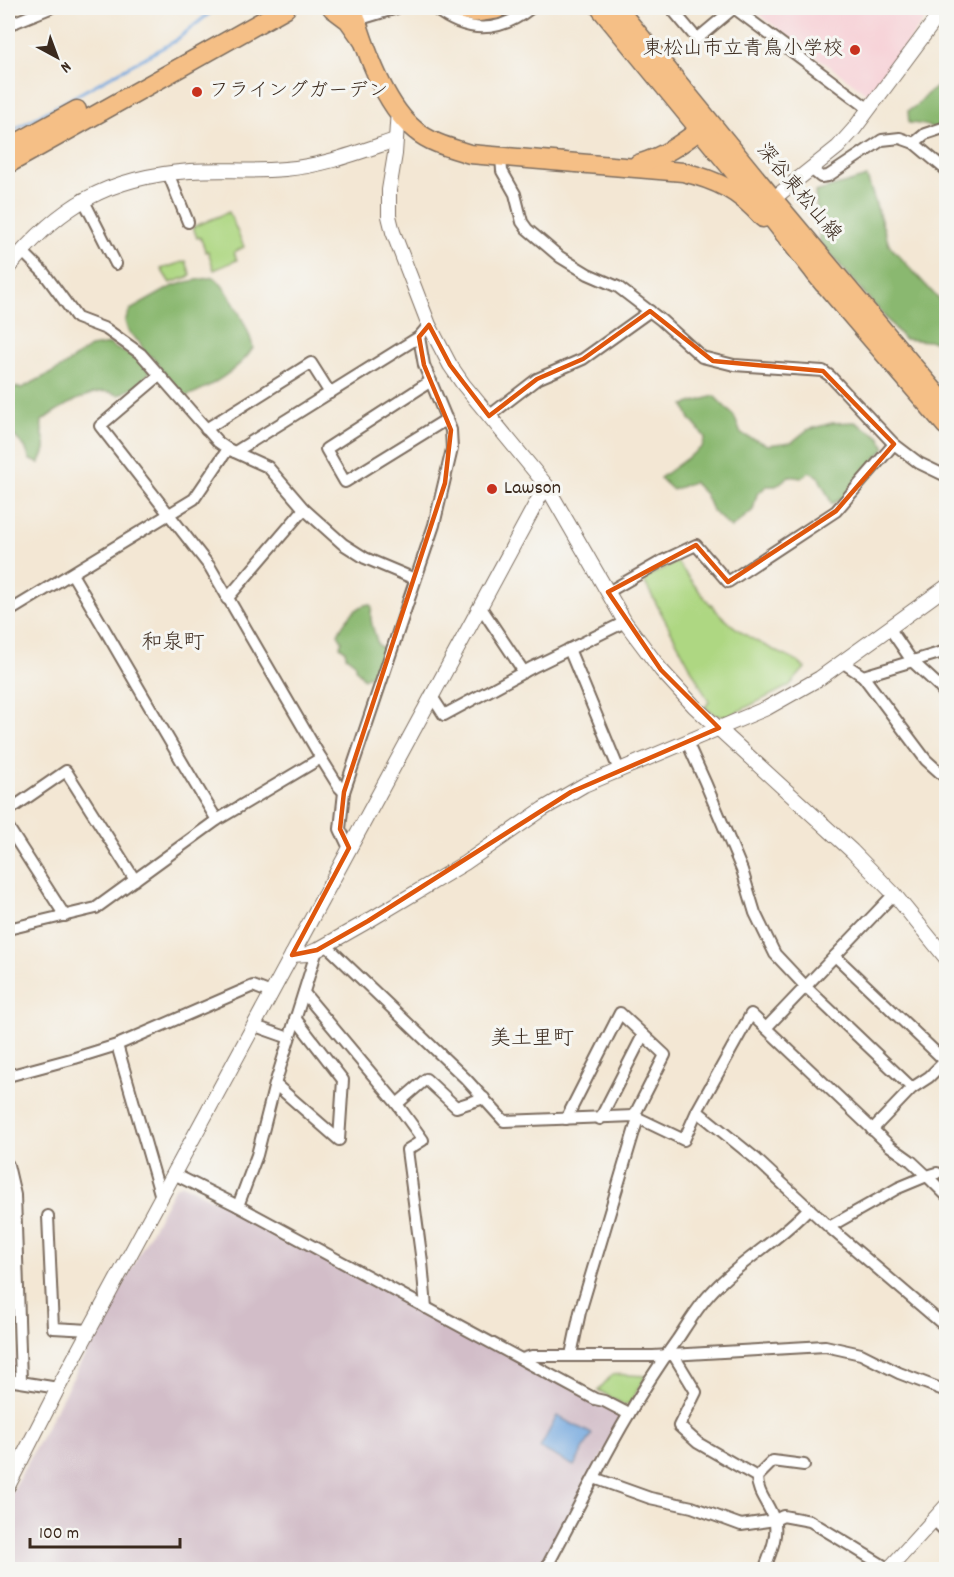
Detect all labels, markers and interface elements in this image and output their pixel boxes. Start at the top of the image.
north arrow [27,27,87,87]
place label: 東松山市立青鳥小学校 [643,36,843,64]
marker: 東松山市立青鳥小学校 [848,43,862,57]
text: N [55,55,76,78]
place label: フライングガーデン [209,78,388,106]
marker: フライングガーデン [190,85,204,99]
street label: 深谷東松山線 [749,138,847,248]
place label: Lawson [504,475,561,503]
marker: Lawson [485,482,499,496]
district label: 和泉町 [142,629,205,659]
district label: 美土里町 [490,1025,574,1055]
scale bar [30,1511,180,1549]
text: 100 m [39,1522,79,1547]

